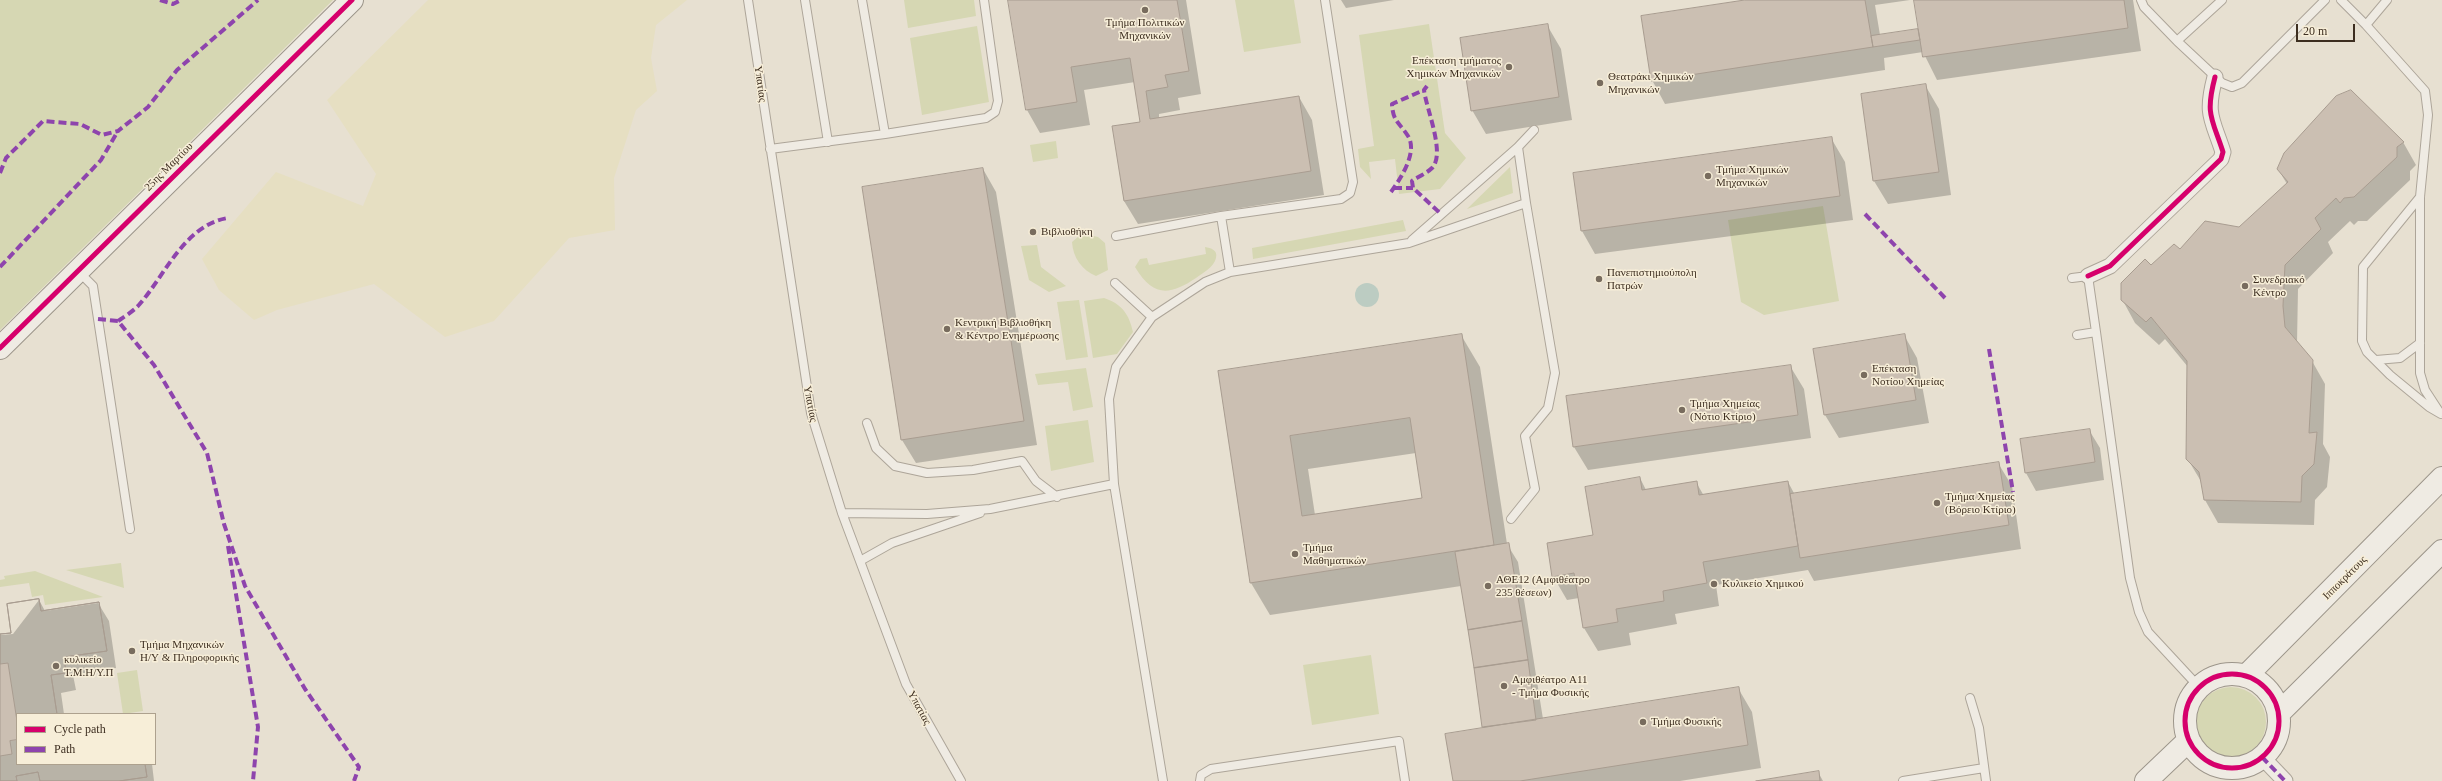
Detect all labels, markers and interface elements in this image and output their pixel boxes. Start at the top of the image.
marker: Τμήμα Πολιτικών Μηχανικών [1140,5,1150,15]
place label: Τμήμα Πολιτικών Μηχανικών [1105,16,1185,42]
scale bar [2298,16,2357,42]
text: 20 m [2303,24,2327,38]
place label: Επέκταση τμήματος Χημικών Μηχανικών [1407,54,1501,80]
marker: Επέκταση τμήματος Χημικών Μηχανικών [1504,62,1514,72]
street label: Υπατίας [751,65,769,103]
place label: Θεατράκι Χημικών Μηχανικών [1608,70,1693,96]
marker: Θεατράκι Χημικών Μηχανικών [1595,78,1605,88]
street label: 25ης Μαρτίου [142,140,196,194]
place label: Τμήμα Χημικών Μηχανικών [1716,163,1789,189]
marker: Τμήμα Χημικών Μηχανικών [1703,171,1713,181]
place label: Βιβλιοθήκη [1041,225,1093,239]
marker: Βιβλιοθήκη [1028,227,1038,237]
place label: Πανεπιστημιούπολη Πατρών [1607,266,1697,292]
place label: Συνεδριακό Κέντρο [2253,273,2305,299]
marker: Πανεπιστημιούπολη Πατρών [1594,274,1604,284]
marker: Συνεδριακό Κέντρο [2240,281,2250,291]
place label: Κεντρική Βιβλιοθήκη & Κέντρο Ενημέρωσης [955,316,1059,342]
marker: Κεντρική Βιβλιοθήκη & Κέντρο Ενημέρωσης [942,324,952,334]
place label: Επέκταση Νοτίου Χημείας [1872,362,1944,388]
marker: Επέκταση Νοτίου Χημείας [1859,370,1869,380]
street label: Υπατίας [800,385,820,423]
place label: Τμήμα Χημείας (Νότιο Κτίριο) [1690,397,1760,423]
marker: Τμήμα Χημείας (Νότιο Κτίριο) [1677,405,1687,415]
place label: Τμήμα Xημείας (Βόρειο Κτίριο) [1945,490,2016,516]
marker: Τμήμα Xημείας (Βόρειο Κτίριο) [1932,498,1942,508]
place label: Τμήμα Μαθηματικών [1303,541,1366,567]
marker: Τμήμα Μαθηματικών [1290,549,1300,559]
street label: Ιπποκράτους [2320,553,2370,603]
place label: ΑΘΕ12 (Αμφιθέατρο 235 θέσεων) [1496,573,1590,599]
place label: Κυλικείο Χημικού [1722,577,1804,591]
marker: Κυλικείο Χημικού [1709,579,1719,589]
marker: ΑΘΕ12 (Αμφιθέατρο 235 θέσεων) [1483,581,1493,591]
place label: Τμήμα Μηχανικών Η/Υ & Πληροφορικής [140,638,239,664]
marker: Τμήμα Μηχανικών Η/Υ & Πληροφορικής [127,646,137,656]
place label: κυλικείο Τ.M.Η/Υ.Π [64,653,113,679]
marker: κυλικείο Τ.M.Η/Υ.Π [51,661,61,671]
place label: Αμφιθέατρο Α11 - Τμήμα Φυσικής [1512,673,1589,699]
marker: Αμφιθέατρο Α11 - Τμήμα Φυσικής [1499,681,1509,691]
street label: Υπατίας [904,689,934,727]
legend [16,713,156,765]
place label: Τμήμα Φυσικής [1651,715,1721,729]
marker: Τμήμα Φυσικής [1638,717,1648,727]
text: Cycle path [54,722,106,736]
text: Path [54,742,75,756]

